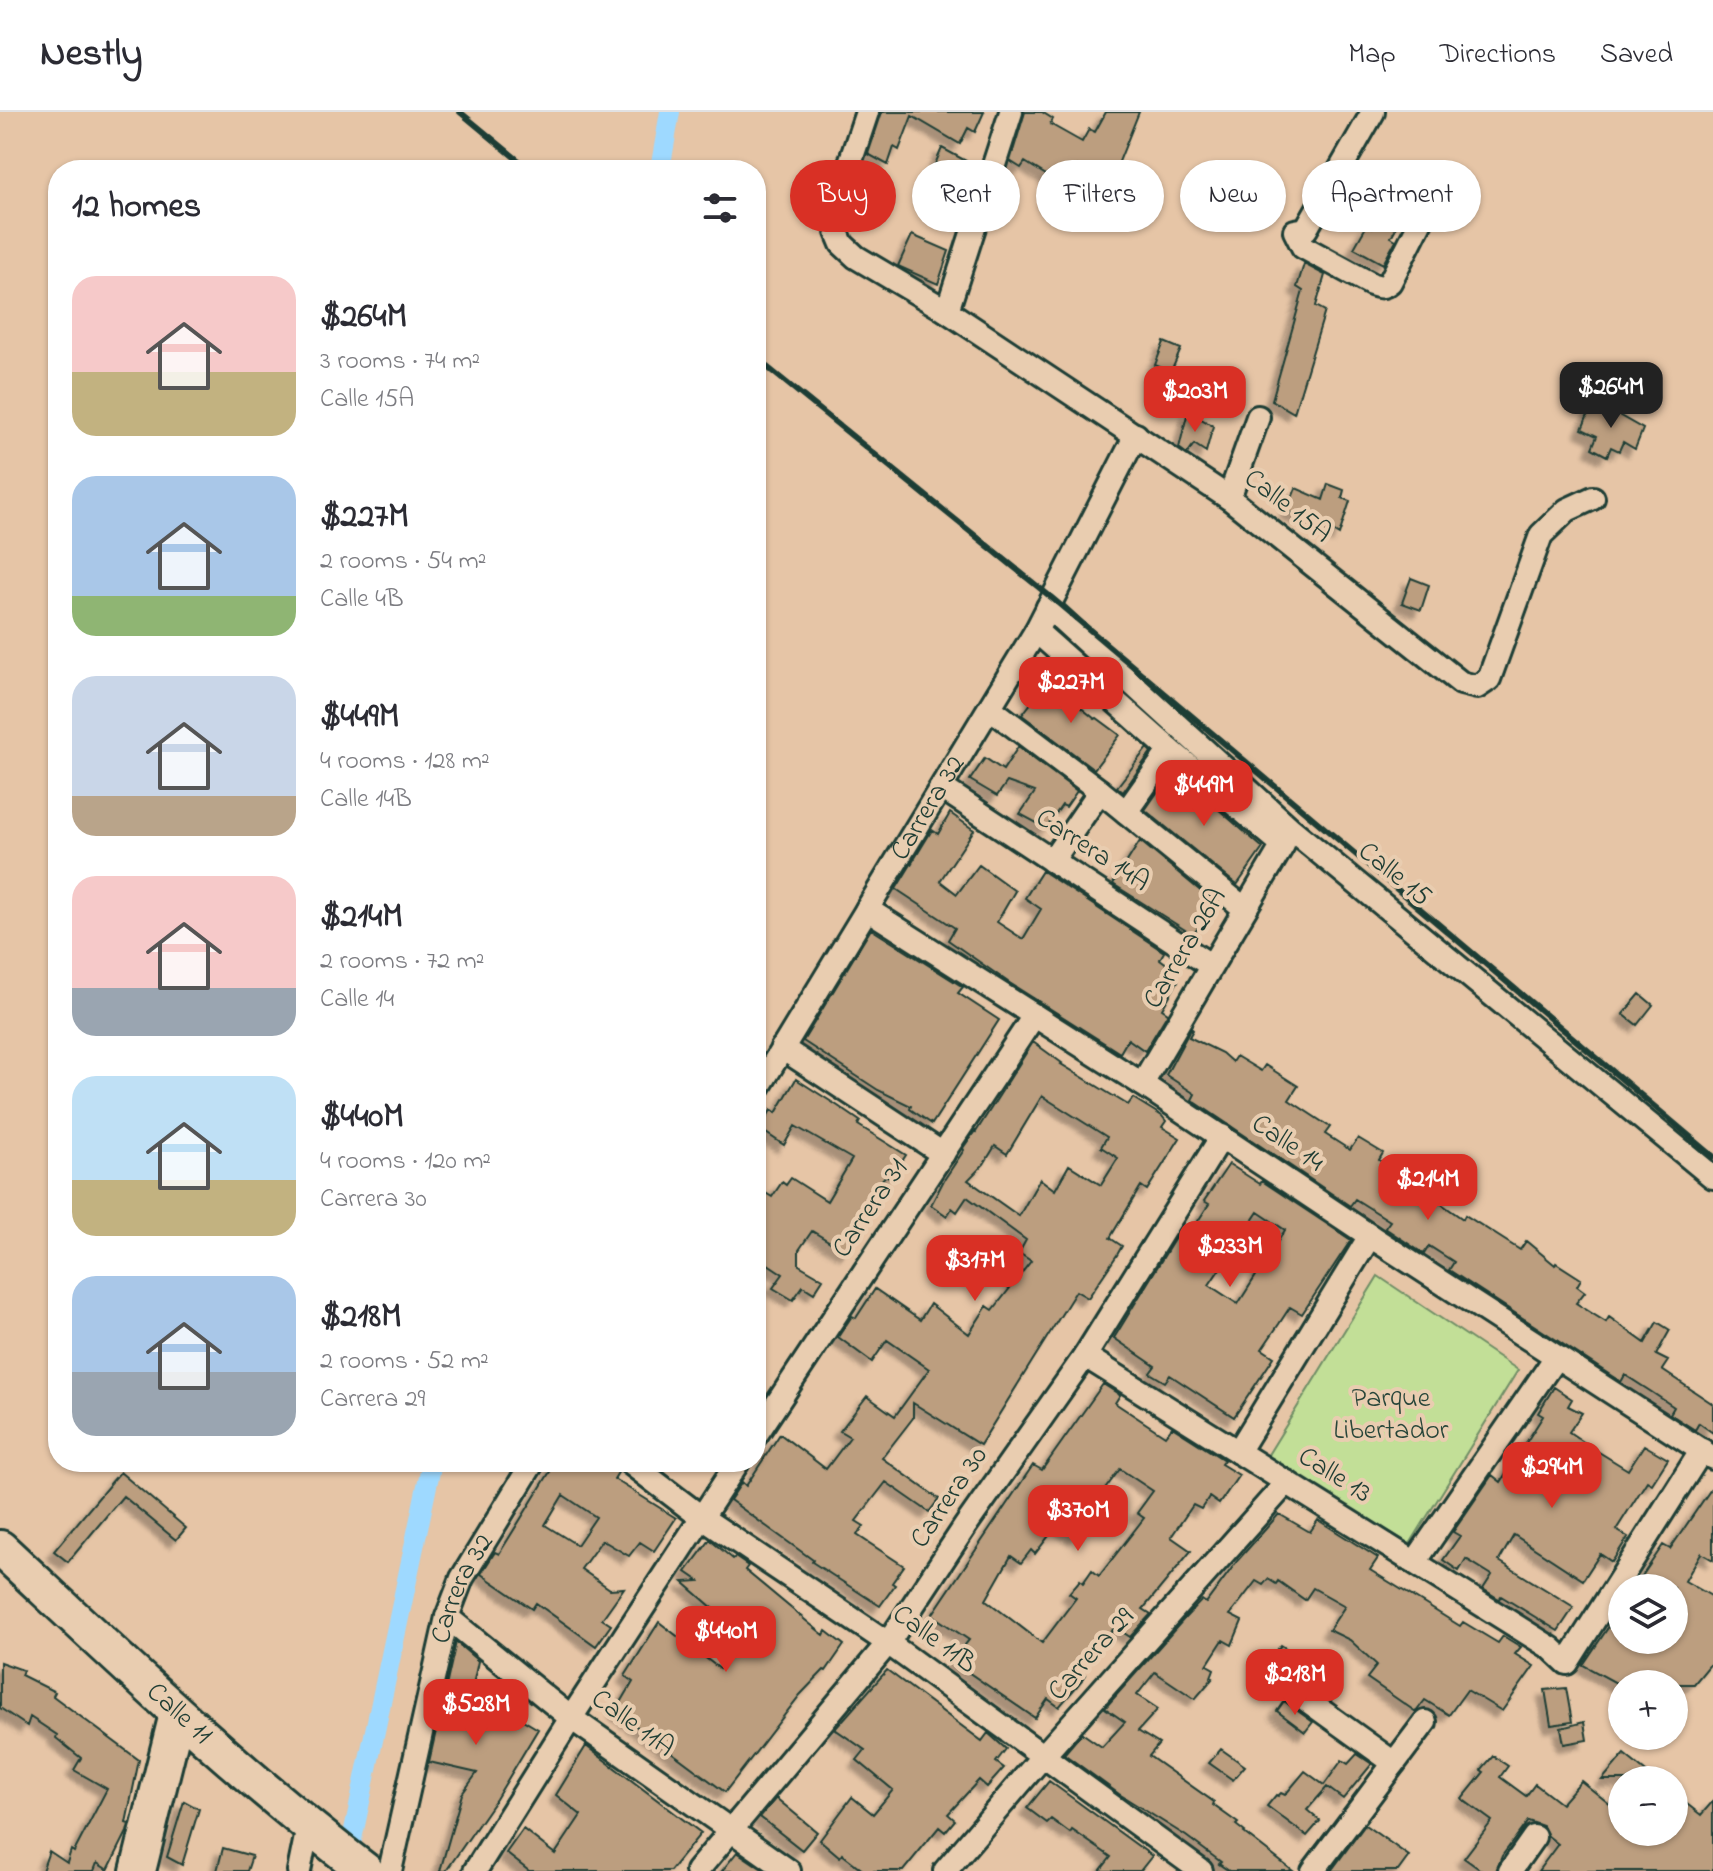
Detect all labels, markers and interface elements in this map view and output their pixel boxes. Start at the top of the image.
text: Nestly [40,27,142,83]
text: Map [1348,35,1396,76]
text: Directions [1440,35,1556,76]
text: Saved [1600,35,1673,76]
chip: Buy [790,160,896,232]
chip: Rent [912,160,1020,232]
chip: Filters [1036,160,1164,232]
chip: New [1180,160,1286,232]
chip: Apartment [1302,160,1481,232]
text: 12 homes [72,183,201,233]
icon: filters [698,186,742,230]
text: $264M [320,293,407,343]
icon: home [136,308,232,404]
text: 3 rooms · 74 m² [320,343,480,381]
pin: $264M [1555,362,1667,430]
pin: $203M [1139,366,1251,434]
text: $264M [1578,369,1644,407]
text: $203M [1162,373,1228,411]
text: Calle 15A [320,381,414,419]
street label: Calle 15A [1234,460,1340,554]
text: $227M [320,493,409,543]
icon: home [136,508,232,604]
text: 2 rooms · 54 m² [320,543,486,581]
text: Calle 4B [320,581,403,619]
pin: $227M [1015,657,1127,725]
text: $227M [1037,664,1105,702]
text: $449M [320,693,399,743]
icon: home [136,708,232,804]
text: 4 rooms · 128 m² [320,743,490,781]
street label: Carrera 32 [881,748,976,869]
pin: $449M [1148,760,1260,828]
text: $449M [1174,767,1234,805]
text: Calle 14B [320,781,412,819]
street label: Carrera 14A [1027,799,1157,903]
street label: Calle 15 [1348,833,1440,917]
street label: Carrera 26A [1134,881,1238,1017]
text: $214M [320,893,403,943]
icon: home [136,908,232,1004]
text: 2 rooms · 72 m² [320,943,485,981]
text: Calle 14 [320,981,394,1019]
text: $440M [320,1093,404,1143]
street label: Calle 14 [1242,1105,1332,1184]
icon: home [136,1108,232,1204]
text: 4 rooms · 120 m² [320,1143,491,1181]
street label: Carrera 31 [823,1151,919,1267]
pin: $214M [1372,1154,1484,1222]
text: $214M [1396,1161,1460,1199]
text: Carrera 30 [320,1181,427,1219]
pin: $233M [1174,1221,1286,1289]
text: $233M [1197,1228,1263,1266]
pin: $317M [919,1235,1031,1303]
text: $317M [944,1242,1006,1280]
text: $218M [320,1293,402,1343]
icon: home [136,1308,232,1404]
text: 2 rooms · 52 m² [320,1343,489,1381]
park label: Parque Libertador [1334,1379,1449,1452]
text: Carrera 29 [320,1381,425,1419]
street label: Calle 13 [1289,1437,1379,1515]
street label: Carrera 30 [901,1439,999,1557]
pin: $294M [1496,1442,1608,1510]
text: $294M [1521,1449,1583,1487]
pin: $370M [1022,1485,1134,1553]
text: $370M [1046,1492,1110,1530]
street label: Carrera 32 [421,1526,505,1648]
map controls [1608,1574,1688,1846]
button: layers [1608,1574,1688,1654]
street label: Calle 11B [883,1595,985,1685]
street label: Carrera 29 [1039,1599,1146,1711]
pin: $440M [670,1606,782,1674]
text: $440M [694,1613,758,1651]
pin: $218M [1239,1649,1351,1717]
text: $218M [1264,1656,1326,1694]
button: + [1608,1670,1688,1750]
street label: Calle 11 [136,1673,221,1755]
pin: $528M [420,1679,532,1747]
street label: Calle 11A [582,1680,682,1768]
text: $528M [441,1686,511,1724]
button: − [1608,1766,1688,1846]

